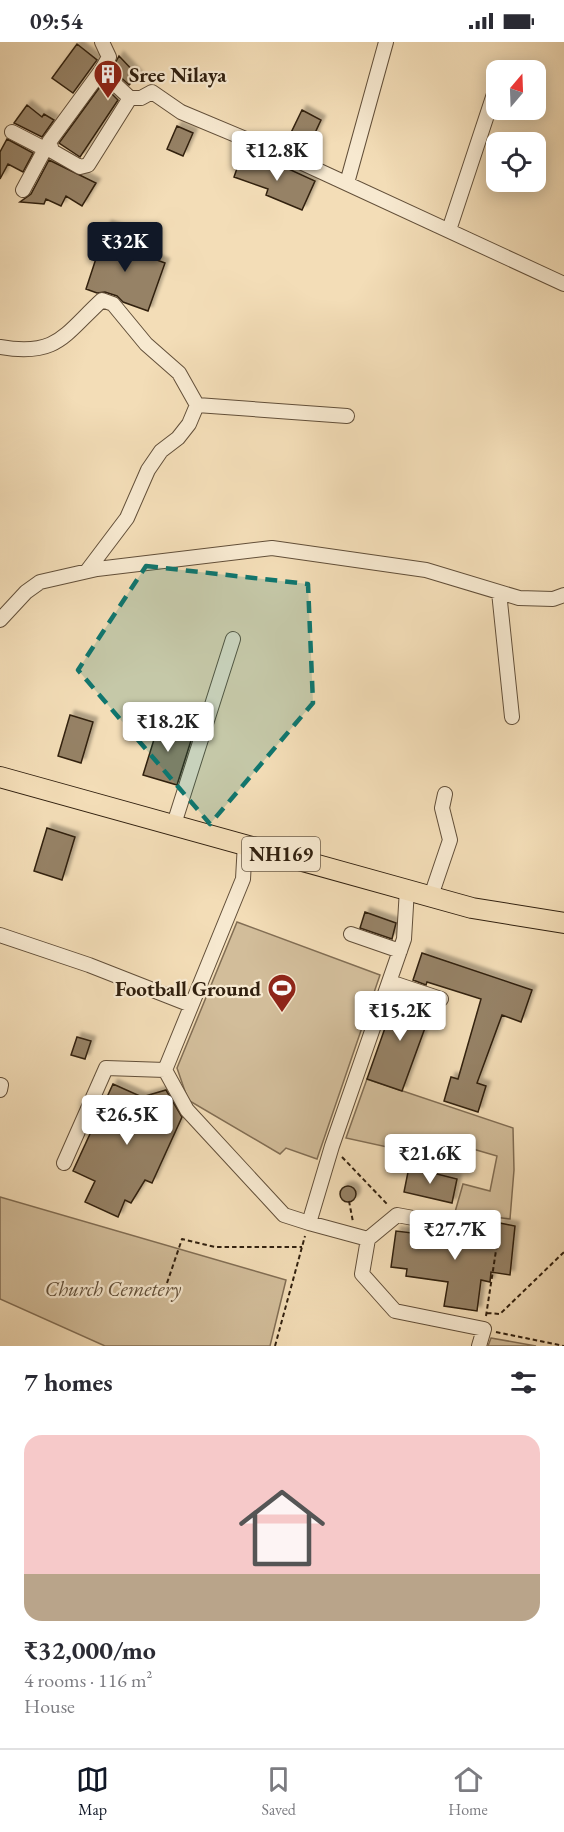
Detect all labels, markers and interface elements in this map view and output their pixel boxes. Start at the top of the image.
text: 09:54 [30,7,83,36]
building icon: Sree Nilaya [92,58,124,100]
north arrow [486,60,546,120]
map controls [486,60,546,192]
place label: Sree Nilaya [129,61,227,88]
pin: ₹12.8K [228,131,326,182]
button: locate [486,132,546,192]
text: ₹12.8K [246,137,308,163]
pin: ₹32K [89,222,161,273]
text: ₹32K [102,228,148,254]
pin: ₹18.2K [119,702,217,753]
text: ₹18.2K [137,708,199,734]
road number: NH169 [242,837,320,871]
sports icon: Football Ground [266,972,298,1014]
place label: Football Ground [115,975,261,1002]
pin: ₹15.2K [351,991,449,1042]
text: ₹15.2K [369,997,431,1023]
pin: ₹26.5K [78,1095,176,1146]
text: ₹26.5K [96,1101,158,1127]
pin: ₹21.6K [381,1134,479,1185]
text: ₹21.6K [399,1140,461,1166]
pin: ₹27.7K [406,1210,504,1261]
text: ₹27.7K [424,1216,486,1242]
park label: Church Cemetery [45,1275,182,1302]
text: 7 homes [24,1365,113,1399]
icon: filters [507,1366,540,1399]
icon: home [228,1474,336,1582]
text: ₹32,000/mo [24,1633,156,1667]
text: 4 rooms · 116 m² [24,1667,152,1693]
text: House [24,1693,75,1719]
tab: Map [76,1763,109,1820]
tab: Saved [262,1763,296,1820]
tab: Home [448,1763,488,1820]

